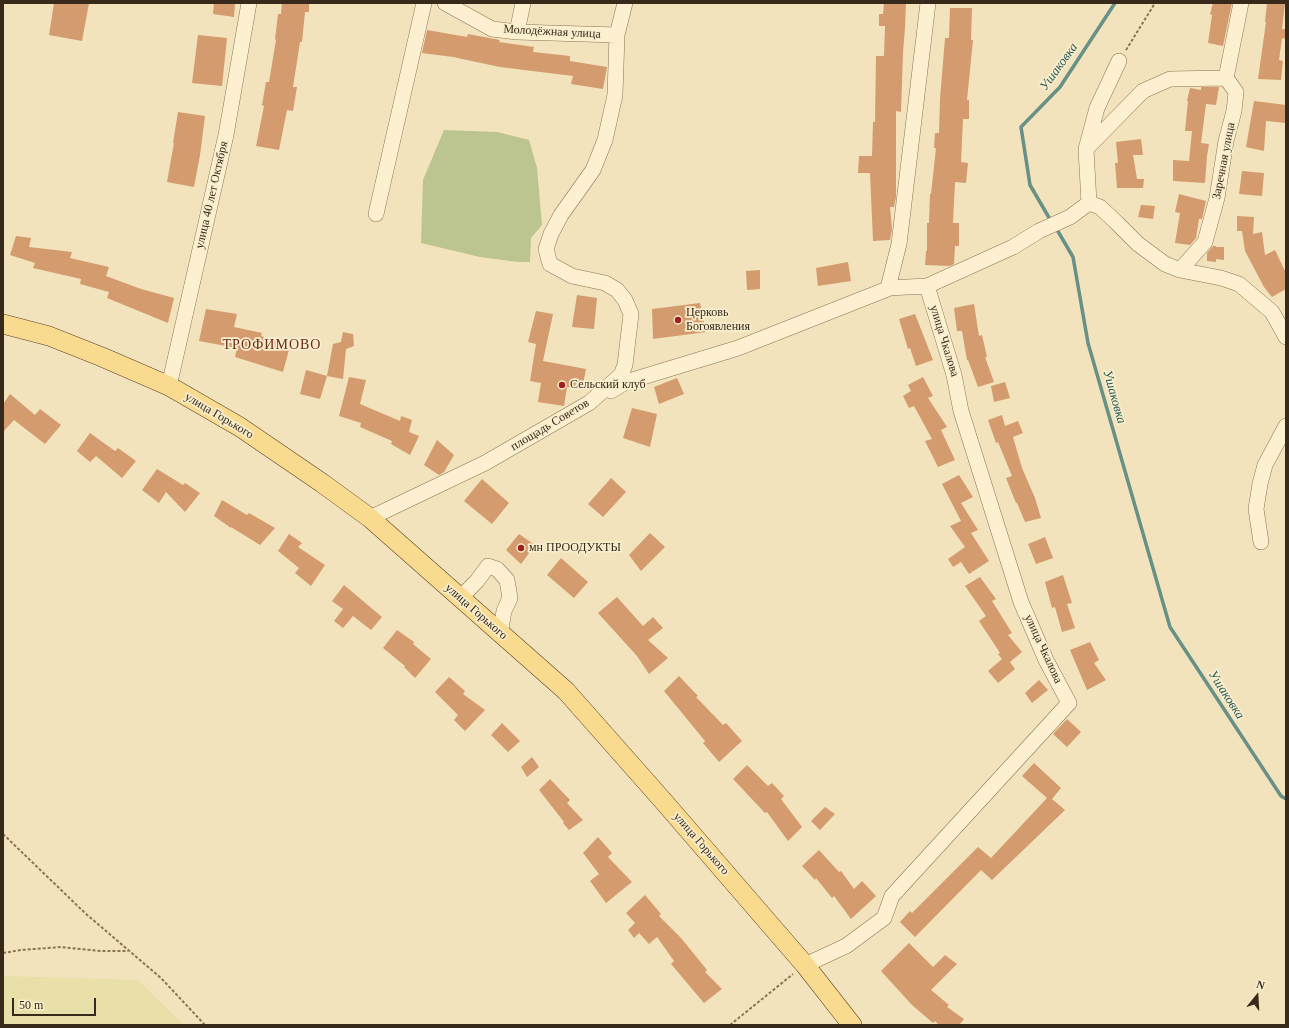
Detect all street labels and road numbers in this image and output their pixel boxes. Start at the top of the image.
street label: Молодёжная улица [503,22,601,42]
street label: Заречная улица [1209,121,1239,201]
street label: улица 40 лет Октября [193,140,231,250]
street label: улица Чкалова [926,303,962,379]
street label: улица Горького [182,390,256,442]
street label: площадь Советов [508,396,592,454]
street label: улица Горького [442,581,510,643]
street label: улица Чкалова [1021,612,1065,686]
street label: улица Горького [670,810,732,878]

